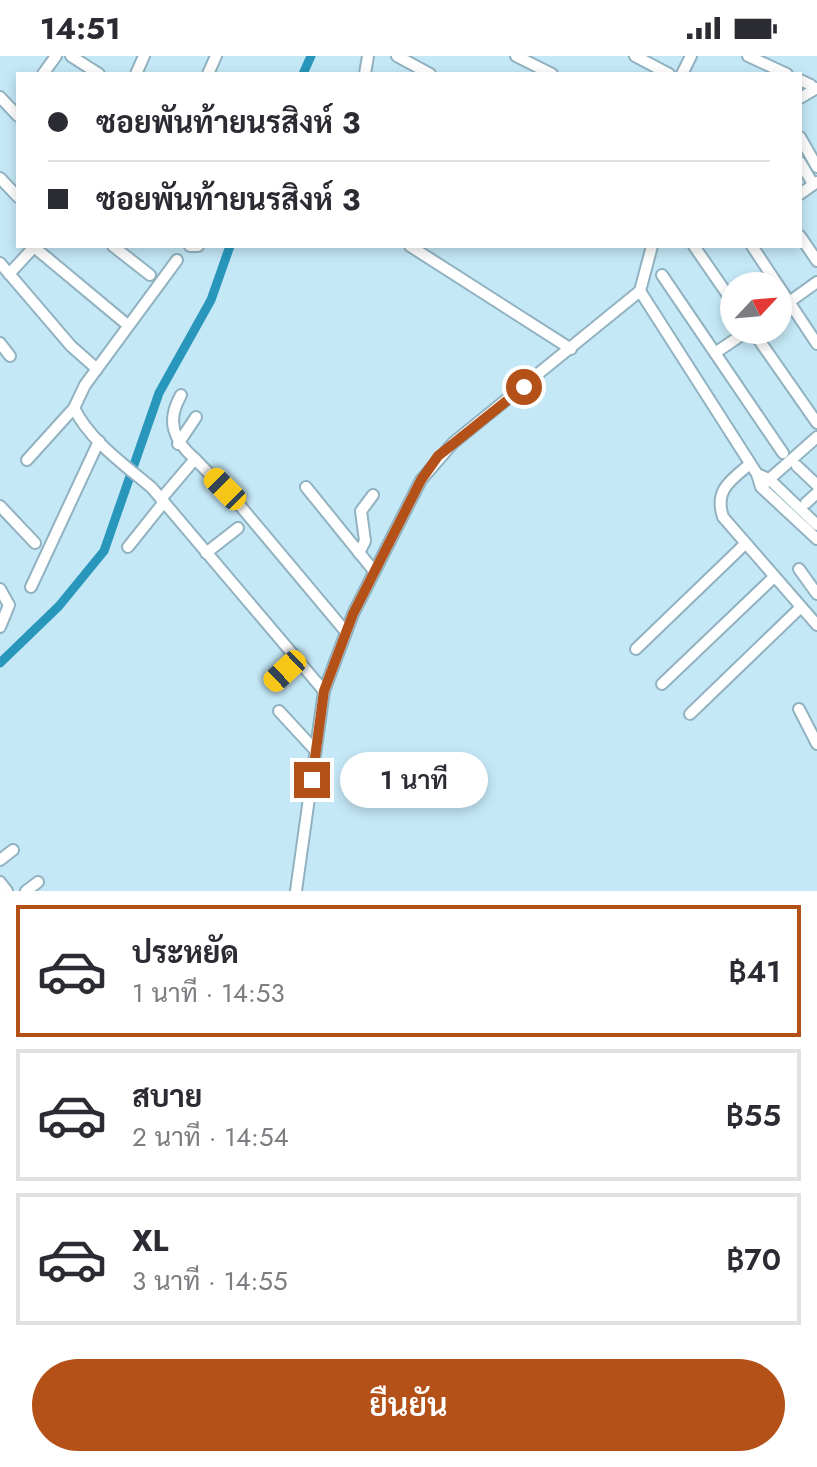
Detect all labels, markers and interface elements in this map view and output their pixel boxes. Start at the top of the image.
text: 14:51 [40,7,121,50]
text: ซอยพันท้ายนรสิงห์ 3 [96,101,360,144]
text: ซอยพันท้ายนรสิงห์ 3 [96,178,360,221]
north arrow [720,272,792,344]
map controls [720,272,792,344]
route start [506,369,542,405]
car [200,464,250,514]
car [259,646,311,696]
callout: 1 นาที [340,752,488,808]
text: 1 นาที [380,761,448,799]
route end [294,762,330,798]
text: ประหยัด [132,931,239,974]
icon: car [36,935,108,1007]
text: ฿41 [728,950,781,993]
text: 1 นาที · 14:53 [132,974,285,1012]
text: สบาย [132,1075,202,1118]
icon: car [36,1079,108,1151]
text: ฿55 [726,1094,781,1137]
text: 2 นาที · 14:54 [132,1118,289,1156]
text: XL [132,1219,168,1262]
icon: car [36,1223,108,1295]
text: ฿70 [726,1238,781,1281]
text: 3 นาที · 14:55 [132,1262,288,1300]
button: ยืนยัน [32,1359,785,1451]

